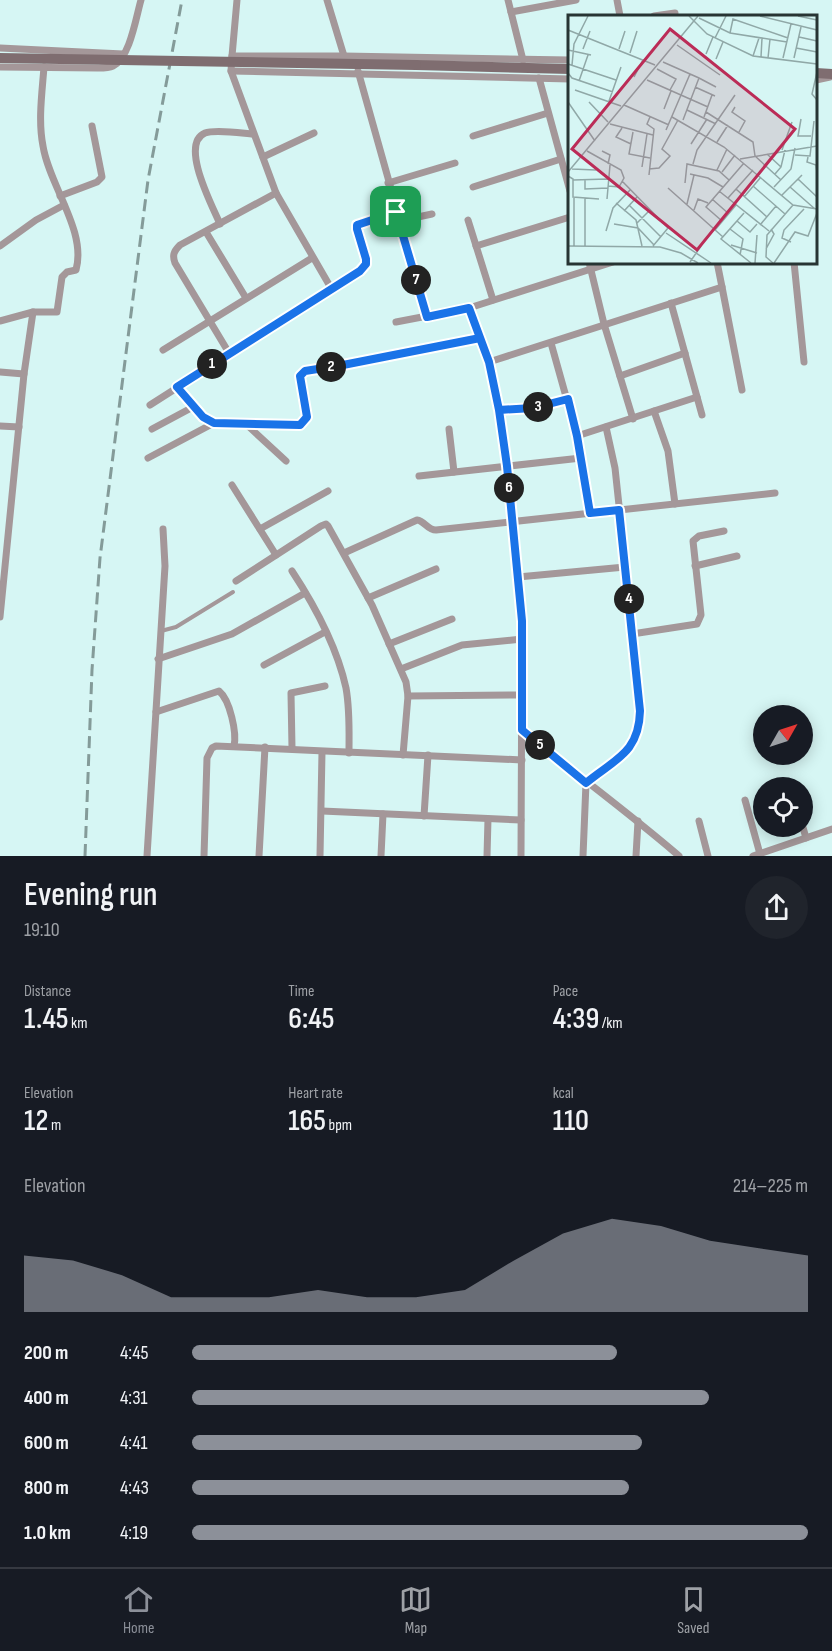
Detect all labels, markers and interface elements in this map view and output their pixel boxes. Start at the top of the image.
inset map [568,15,817,264]
pin [370,186,421,237]
icon: arrive [379,195,412,228]
pin: 7 [401,265,431,295]
text: 7 [413,270,419,289]
pin: 1 [197,349,227,379]
pin: 2 [316,352,346,382]
text: 1 [209,354,215,373]
text: 2 [327,357,335,376]
pin: 3 [523,392,553,422]
text: 3 [534,397,542,416]
pin: 6 [494,473,524,503]
text: 6 [505,478,513,497]
pin: 4 [614,584,644,614]
text: 4 [625,589,633,608]
north arrow [753,705,813,765]
map controls [753,705,813,837]
pin: 5 [525,730,555,760]
text: 5 [536,735,544,754]
button: locate [753,777,813,837]
text: Evening run [24,875,158,915]
button: share [745,876,808,939]
text: 19:10 [24,918,60,942]
text: Distance [24,982,71,1001]
text: Time [288,982,315,1001]
text: Pace [553,982,578,1001]
text: 1.45 [24,1001,69,1037]
text: 6:45 [288,1001,334,1037]
text: 4:39 [553,1001,599,1037]
text: km [69,1014,87,1033]
text: /km [599,1014,623,1033]
text: Elevation [24,1084,73,1103]
text: Heart rate [288,1084,343,1103]
text: kcal [553,1084,574,1103]
text: 12 [24,1103,48,1139]
text: 165 [288,1103,326,1139]
text: 110 [553,1103,589,1139]
text: m [48,1116,61,1135]
text: bpm [326,1116,352,1135]
text: Elevation [24,1174,86,1198]
text: 214–225 m [733,1174,808,1198]
text: 200 m [24,1341,68,1365]
text: 4:45 [120,1341,149,1365]
text: 400 m [24,1386,69,1410]
text: 4:31 [120,1386,148,1410]
text: 600 m [24,1431,69,1455]
text: 4:41 [120,1431,148,1455]
text: 800 m [24,1476,69,1500]
text: 4:43 [120,1476,149,1500]
text: 1.0 km [24,1521,71,1545]
text: 4:19 [120,1521,148,1545]
tab: Home [122,1583,155,1638]
tab: Map [399,1583,432,1638]
tab: Saved [677,1583,710,1638]

